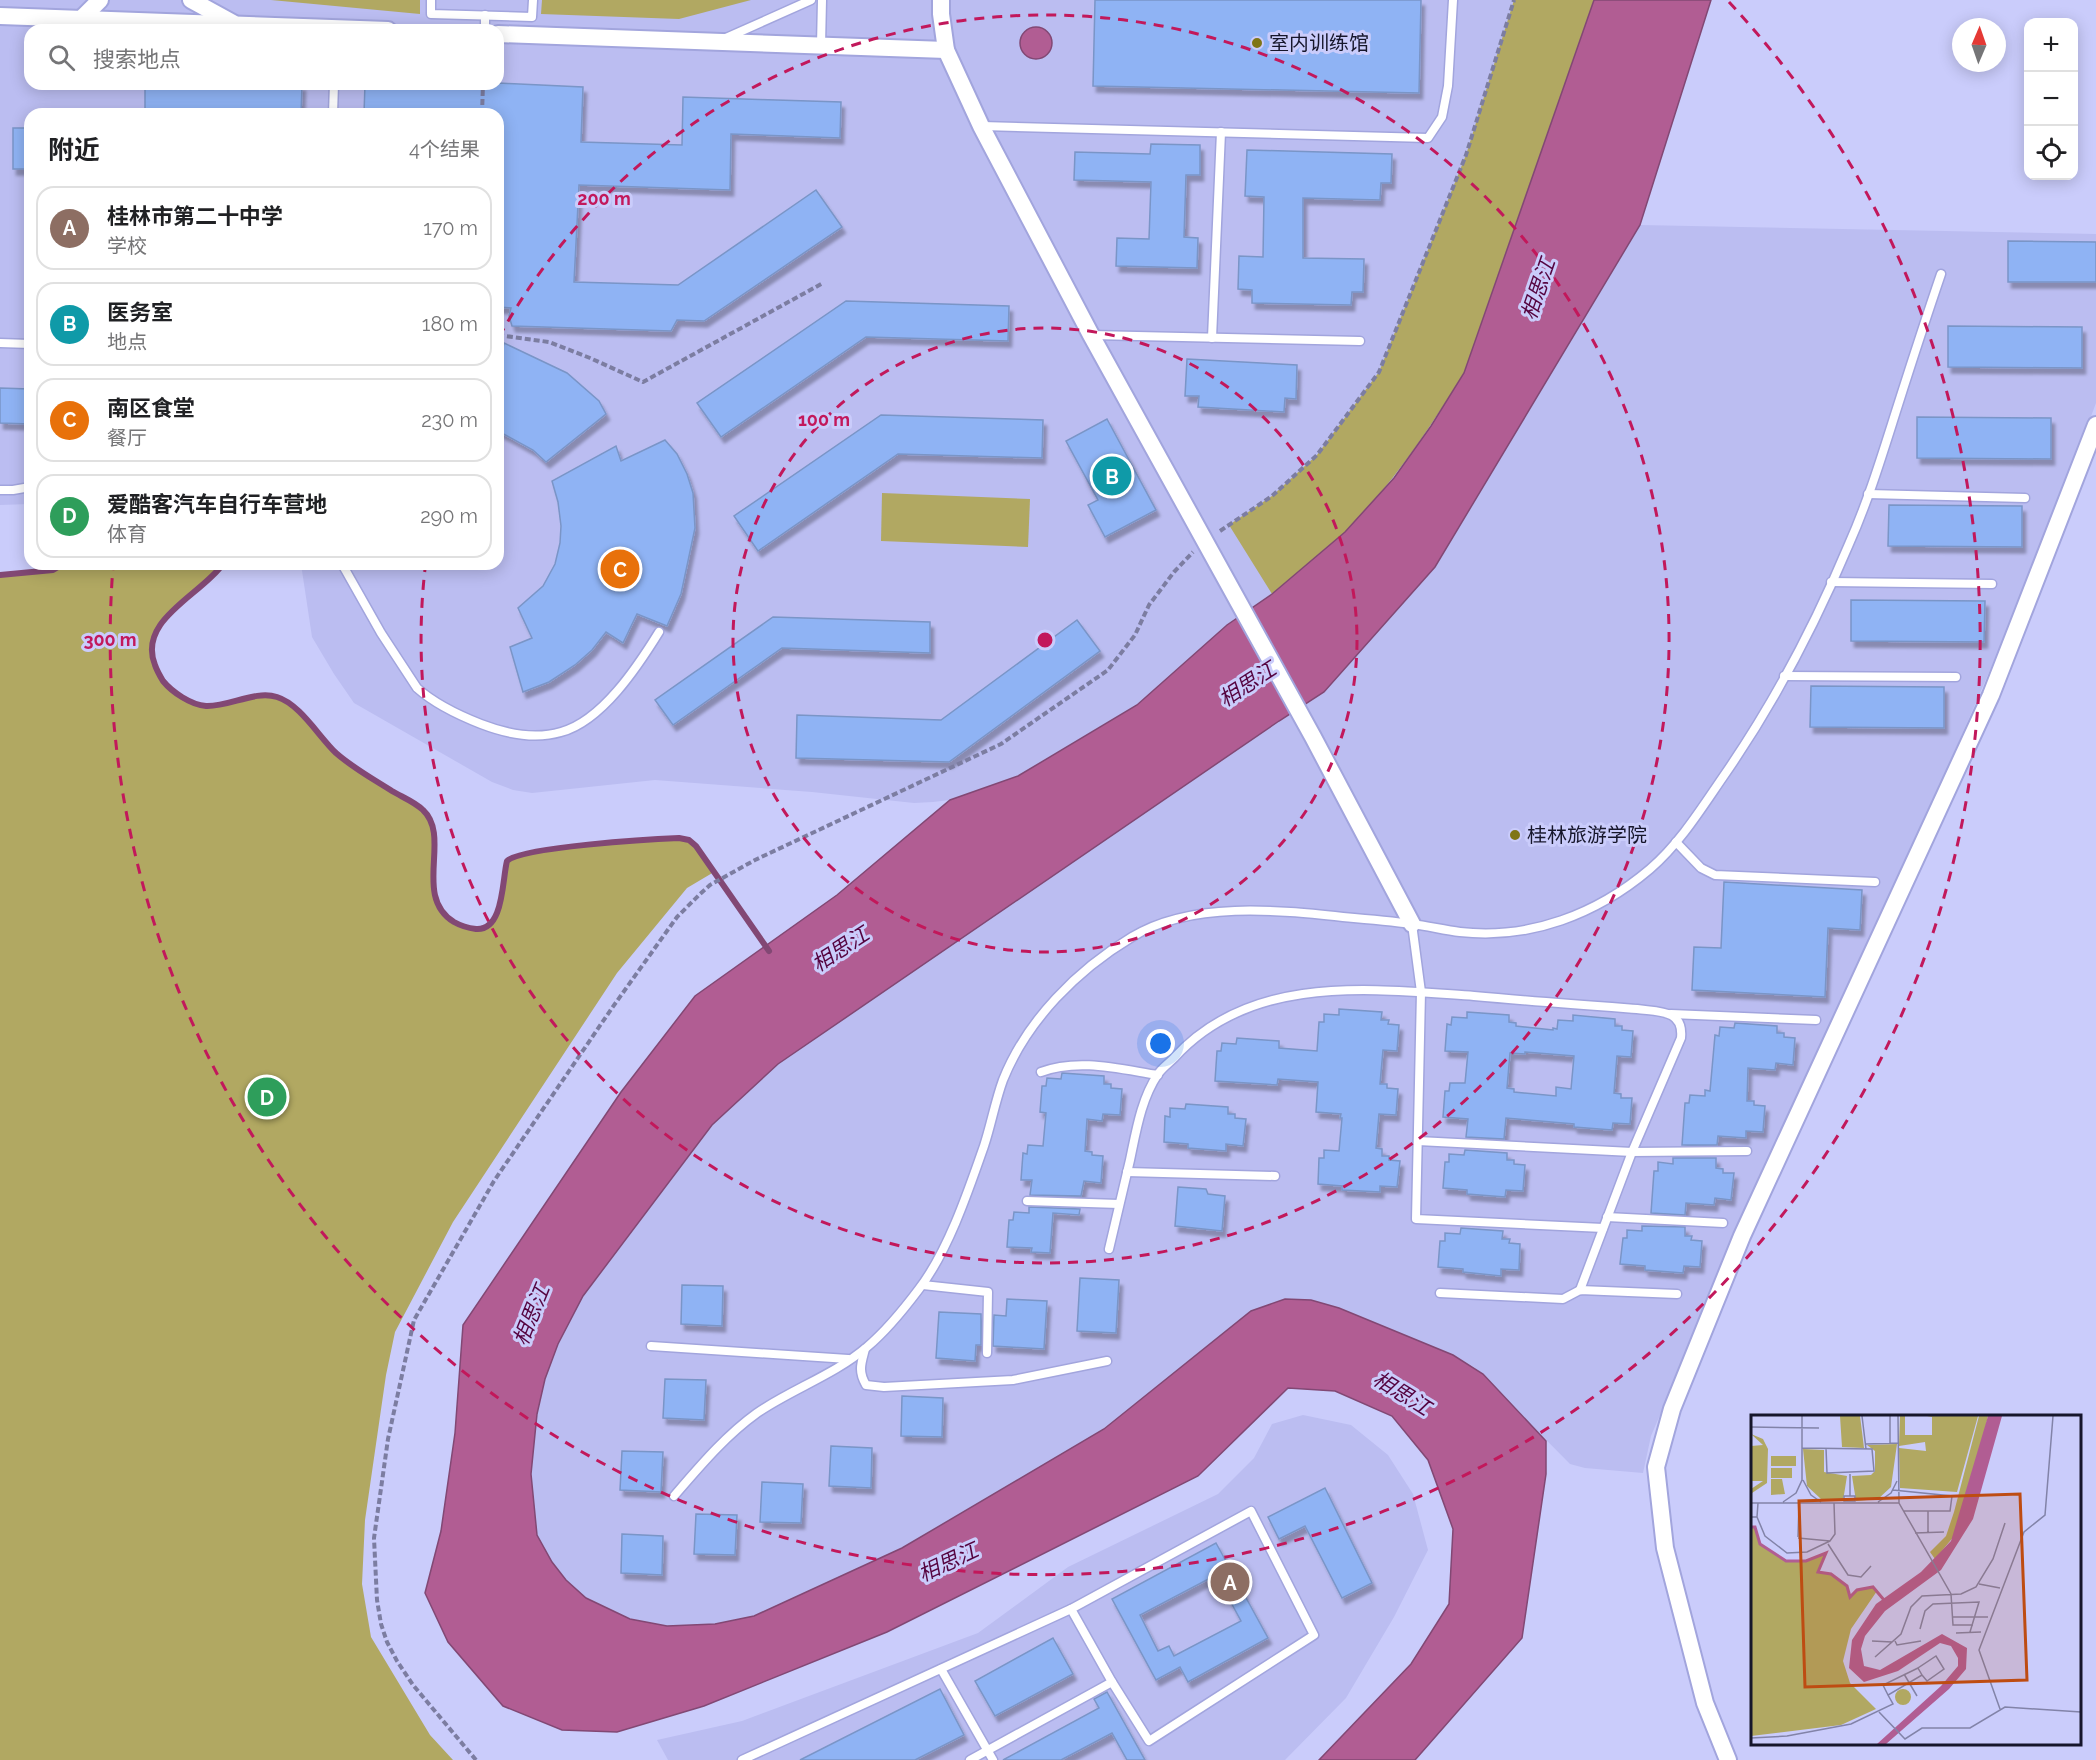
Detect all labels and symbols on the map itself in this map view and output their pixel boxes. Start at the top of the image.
north arrow [1952,18,2006,72]
place label: 室内训练馆 [1269,31,1369,55]
marker: 室内训练馆 [1250,36,1264,50]
text: 200 m [577,188,631,209]
water label: 相思江 [1516,253,1561,323]
text: 100 m [798,409,850,430]
pin: B [1092,454,1132,498]
pin: C [600,546,640,592]
text: 300 m [83,629,137,650]
centre of rings [1035,630,1055,650]
water label: 相思江 [1214,655,1282,712]
place label: 桂林旅游学院 [1527,823,1647,847]
marker: 桂林旅游学院 [1508,828,1522,842]
water label: 相思江 [807,920,875,977]
your location [1146,1029,1175,1058]
pin: D [248,1074,286,1120]
water label: 相思江 [508,1279,555,1349]
water label: 相思江 [1369,1366,1437,1421]
inset map [1751,1415,2081,1745]
water label: 相思江 [914,1537,984,1587]
pin: A [1210,1560,1250,1604]

